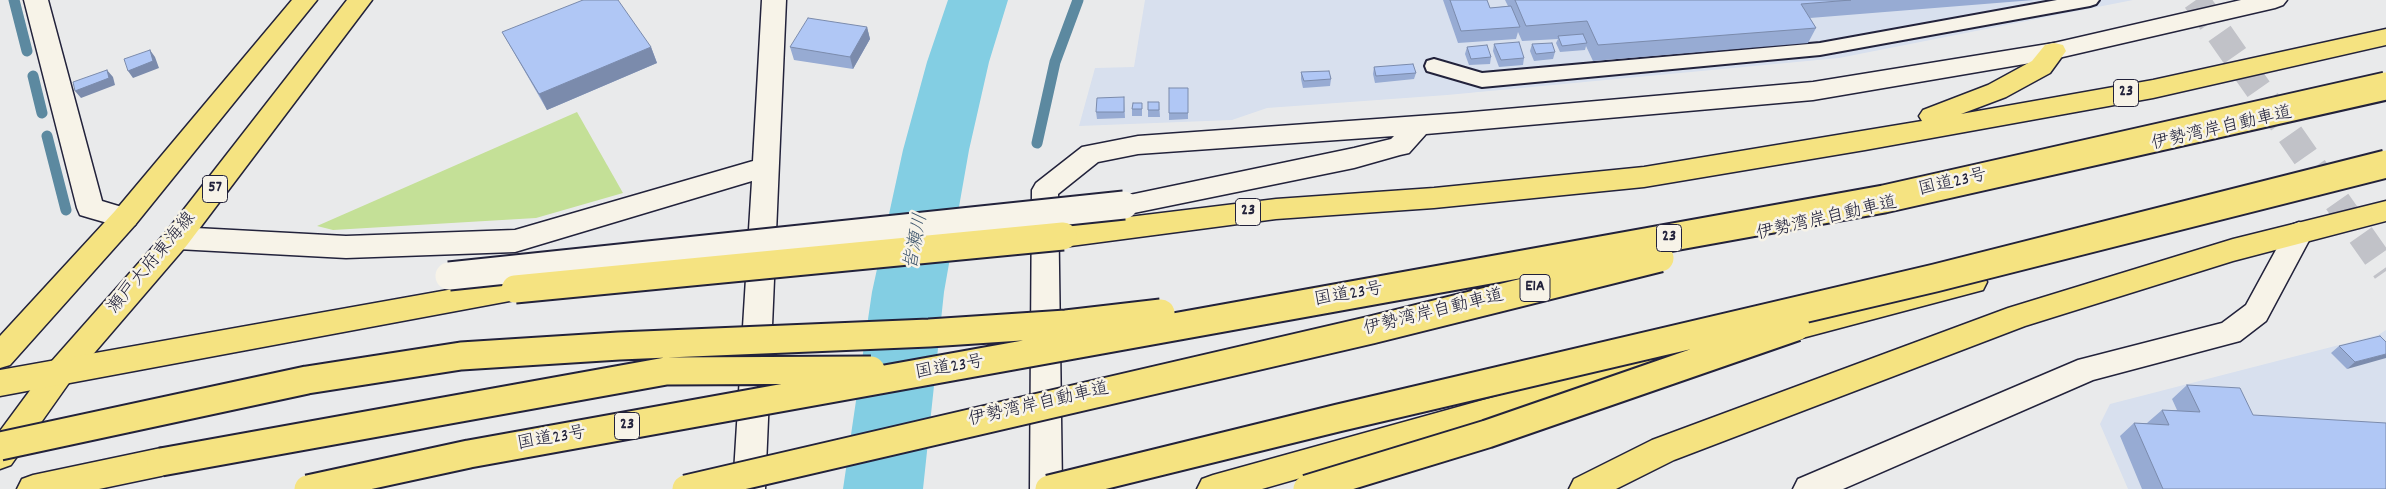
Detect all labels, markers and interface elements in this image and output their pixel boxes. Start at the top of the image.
road number: 23 [2114,80,2138,106]
street label: 伊勢湾岸自動車道 [2149,103,2295,157]
street label: 国道23号 [1917,166,1989,202]
road number: 57 [202,175,228,202]
street label: 伊勢湾岸自動車道 [1754,193,1900,247]
road number: 23 [1236,198,1260,226]
street label: 瀬戸大府東海線 [104,209,202,319]
water label: 皆瀬川 [901,212,935,272]
road number: 23 [1656,224,1682,252]
road number: E1A [1520,274,1550,302]
street label: 国道23号 [1313,279,1385,313]
street label: 伊勢湾岸自動車道 [1362,286,1506,342]
street label: 国道23号 [914,352,986,386]
street label: 伊勢湾岸自動車道 [966,379,1112,433]
road number: 23 [614,412,640,440]
street label: 国道23号 [516,423,588,457]

